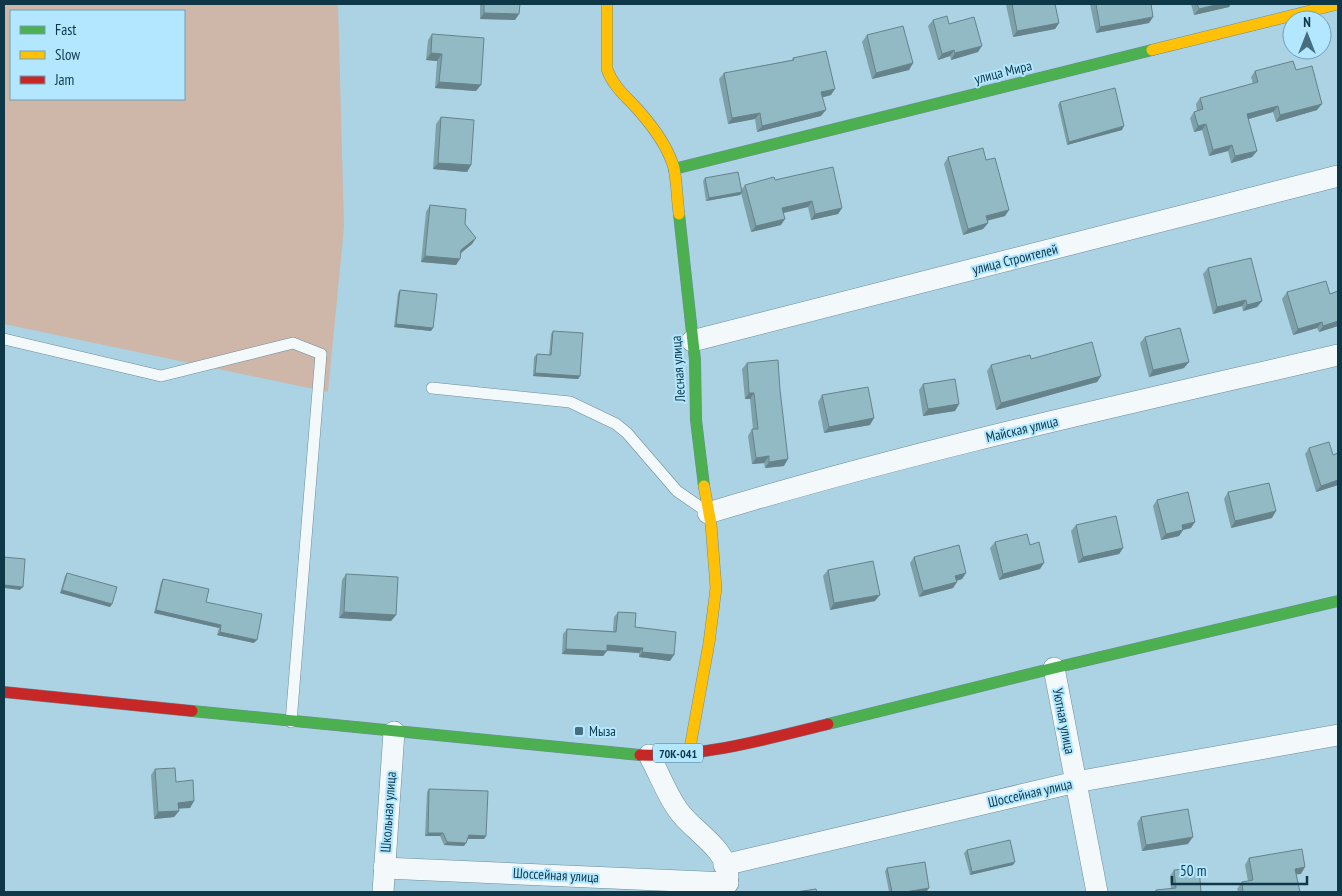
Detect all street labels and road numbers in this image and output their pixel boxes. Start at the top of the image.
street label: улица Мира [972,56,1034,88]
street label: улица Строителей [970,240,1060,278]
street label: Лесная улица [667,335,689,404]
street label: Майская улица [984,412,1060,446]
street label: Уютная улица [1049,686,1079,756]
road number: 70К-041 [653,744,703,762]
street label: Школьная улица [376,771,400,853]
street label: Шоссейная улица [986,775,1074,811]
street label: Шоссейная улица [513,864,599,886]

